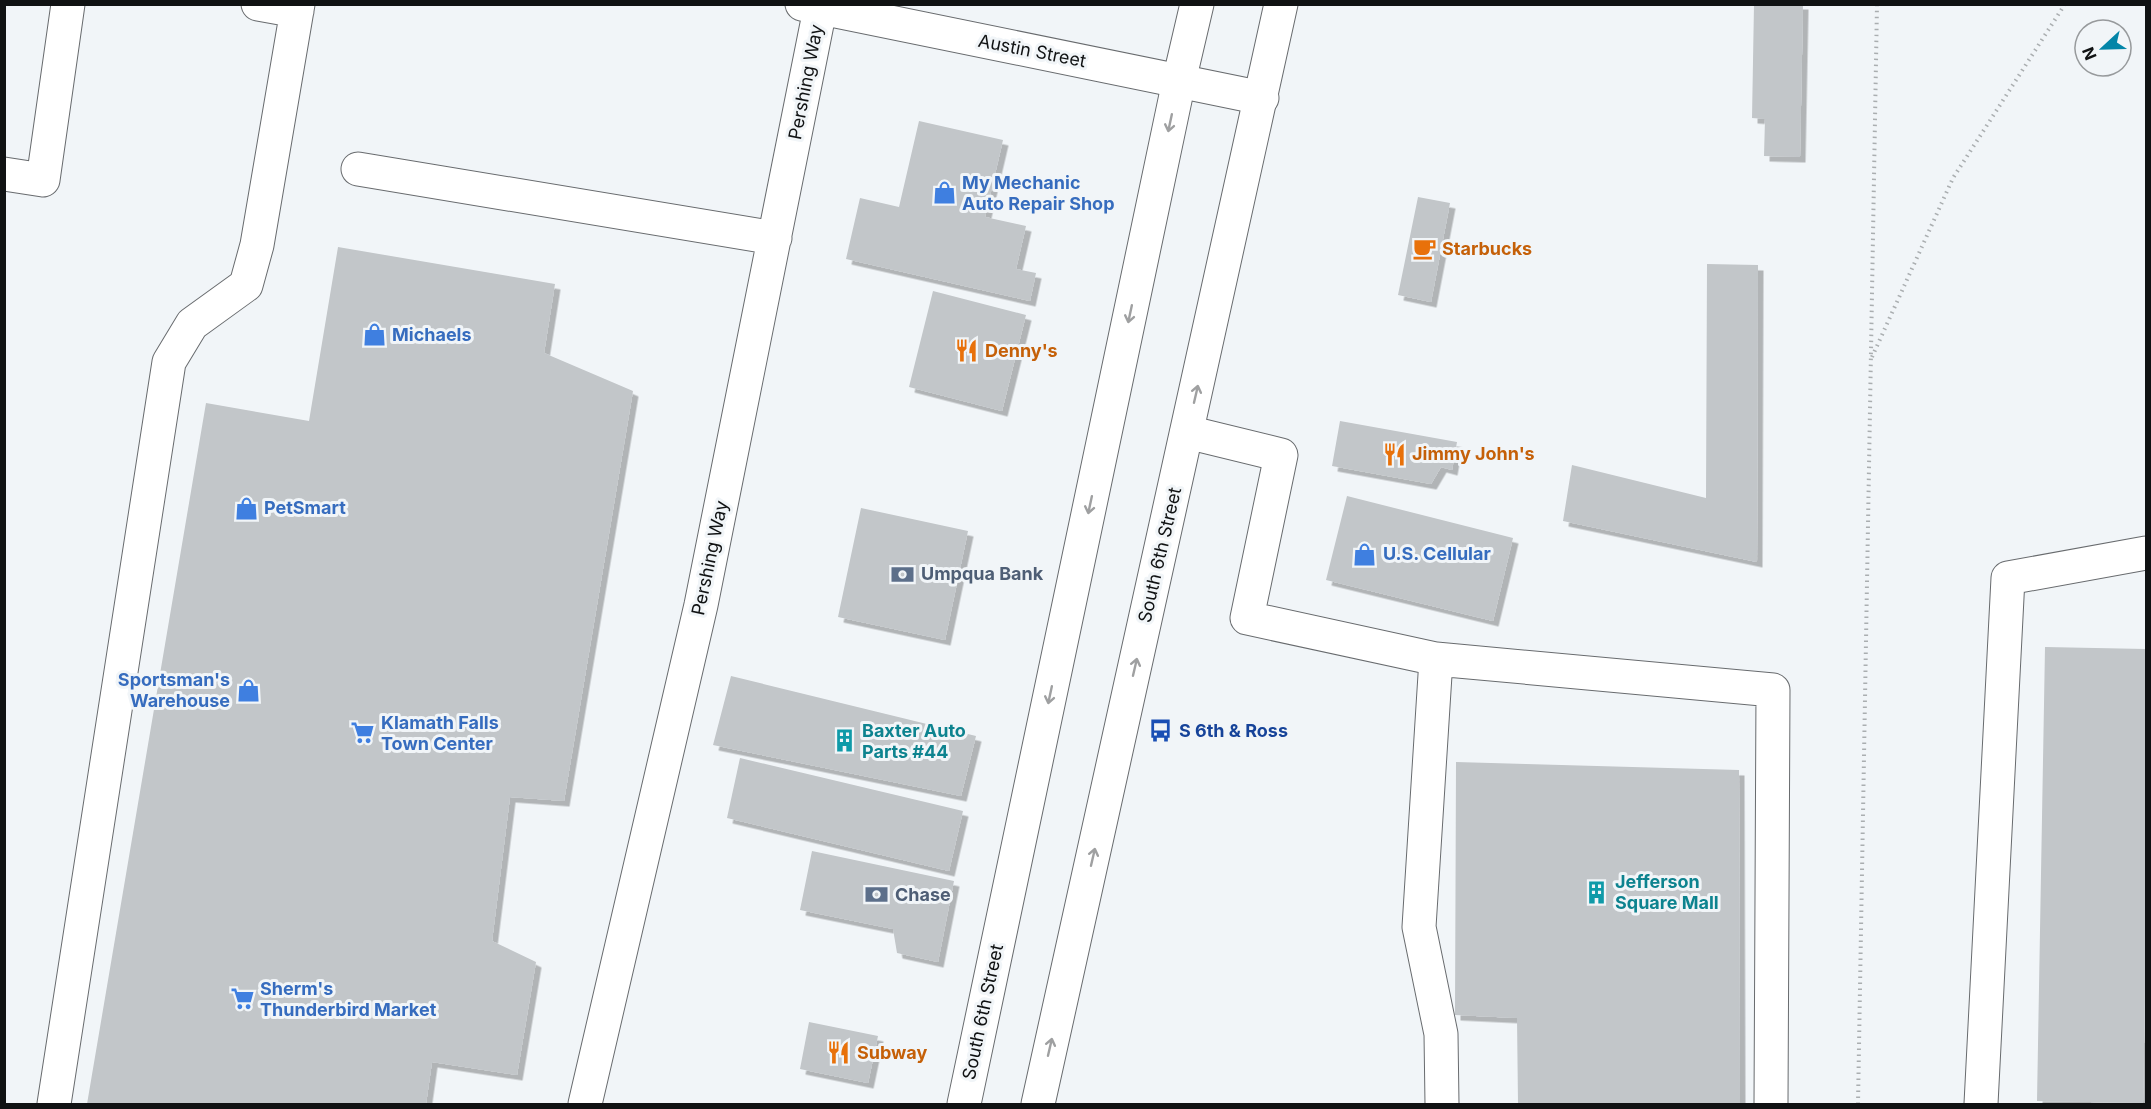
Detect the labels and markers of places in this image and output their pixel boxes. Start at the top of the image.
place label: My Mechanic Auto Repair Shop [962,172,1115,214]
shop icon: My Mechanic Auto Repair Shop [931,180,957,206]
cafe icon: Starbucks [1411,236,1437,262]
place label: Starbucks [1442,238,1532,259]
shop icon: Michaels [361,322,387,348]
place label: Michaels [392,324,472,345]
restaurant icon: Denny's [954,338,980,364]
place label: Denny's [985,340,1058,361]
restaurant icon: Jimmy John's [1381,441,1407,467]
place label: Jimmy John's [1412,443,1535,464]
shop icon: PetSmart [233,495,259,521]
place label: PetSmart [264,497,346,518]
shop icon: U.S. Cellular [1352,541,1378,567]
place label: U.S. Cellular [1383,543,1491,564]
bank icon: Umpqua Bank [890,561,916,587]
place label: Umpqua Bank [921,563,1044,584]
place label: Sportsman's Warehouse [118,669,230,711]
shop icon: Sportsman's Warehouse [235,677,261,703]
place label: Klamath Falls Town Center [381,712,499,754]
bus stop icon: S 6th & Ross [1148,718,1174,744]
supermarket icon: Klamath Falls Town Center [350,720,376,746]
place label: Baxter Auto Parts #44 [862,720,966,762]
place label: S 6th & Ross [1179,720,1288,741]
building icon: Baxter Auto Parts #44 [831,728,857,754]
place label: Jefferson Square Mall [1615,871,1719,913]
building icon: Jefferson Square Mall [1584,879,1610,905]
bank icon: Chase [864,882,890,908]
place label: Chase [895,884,951,905]
place label: Sherm's Thunderbird Market [260,978,437,1020]
supermarket icon: Sherm's Thunderbird Market [229,986,255,1012]
restaurant icon: Subway [826,1040,852,1066]
place label: Subway [857,1042,927,1063]

